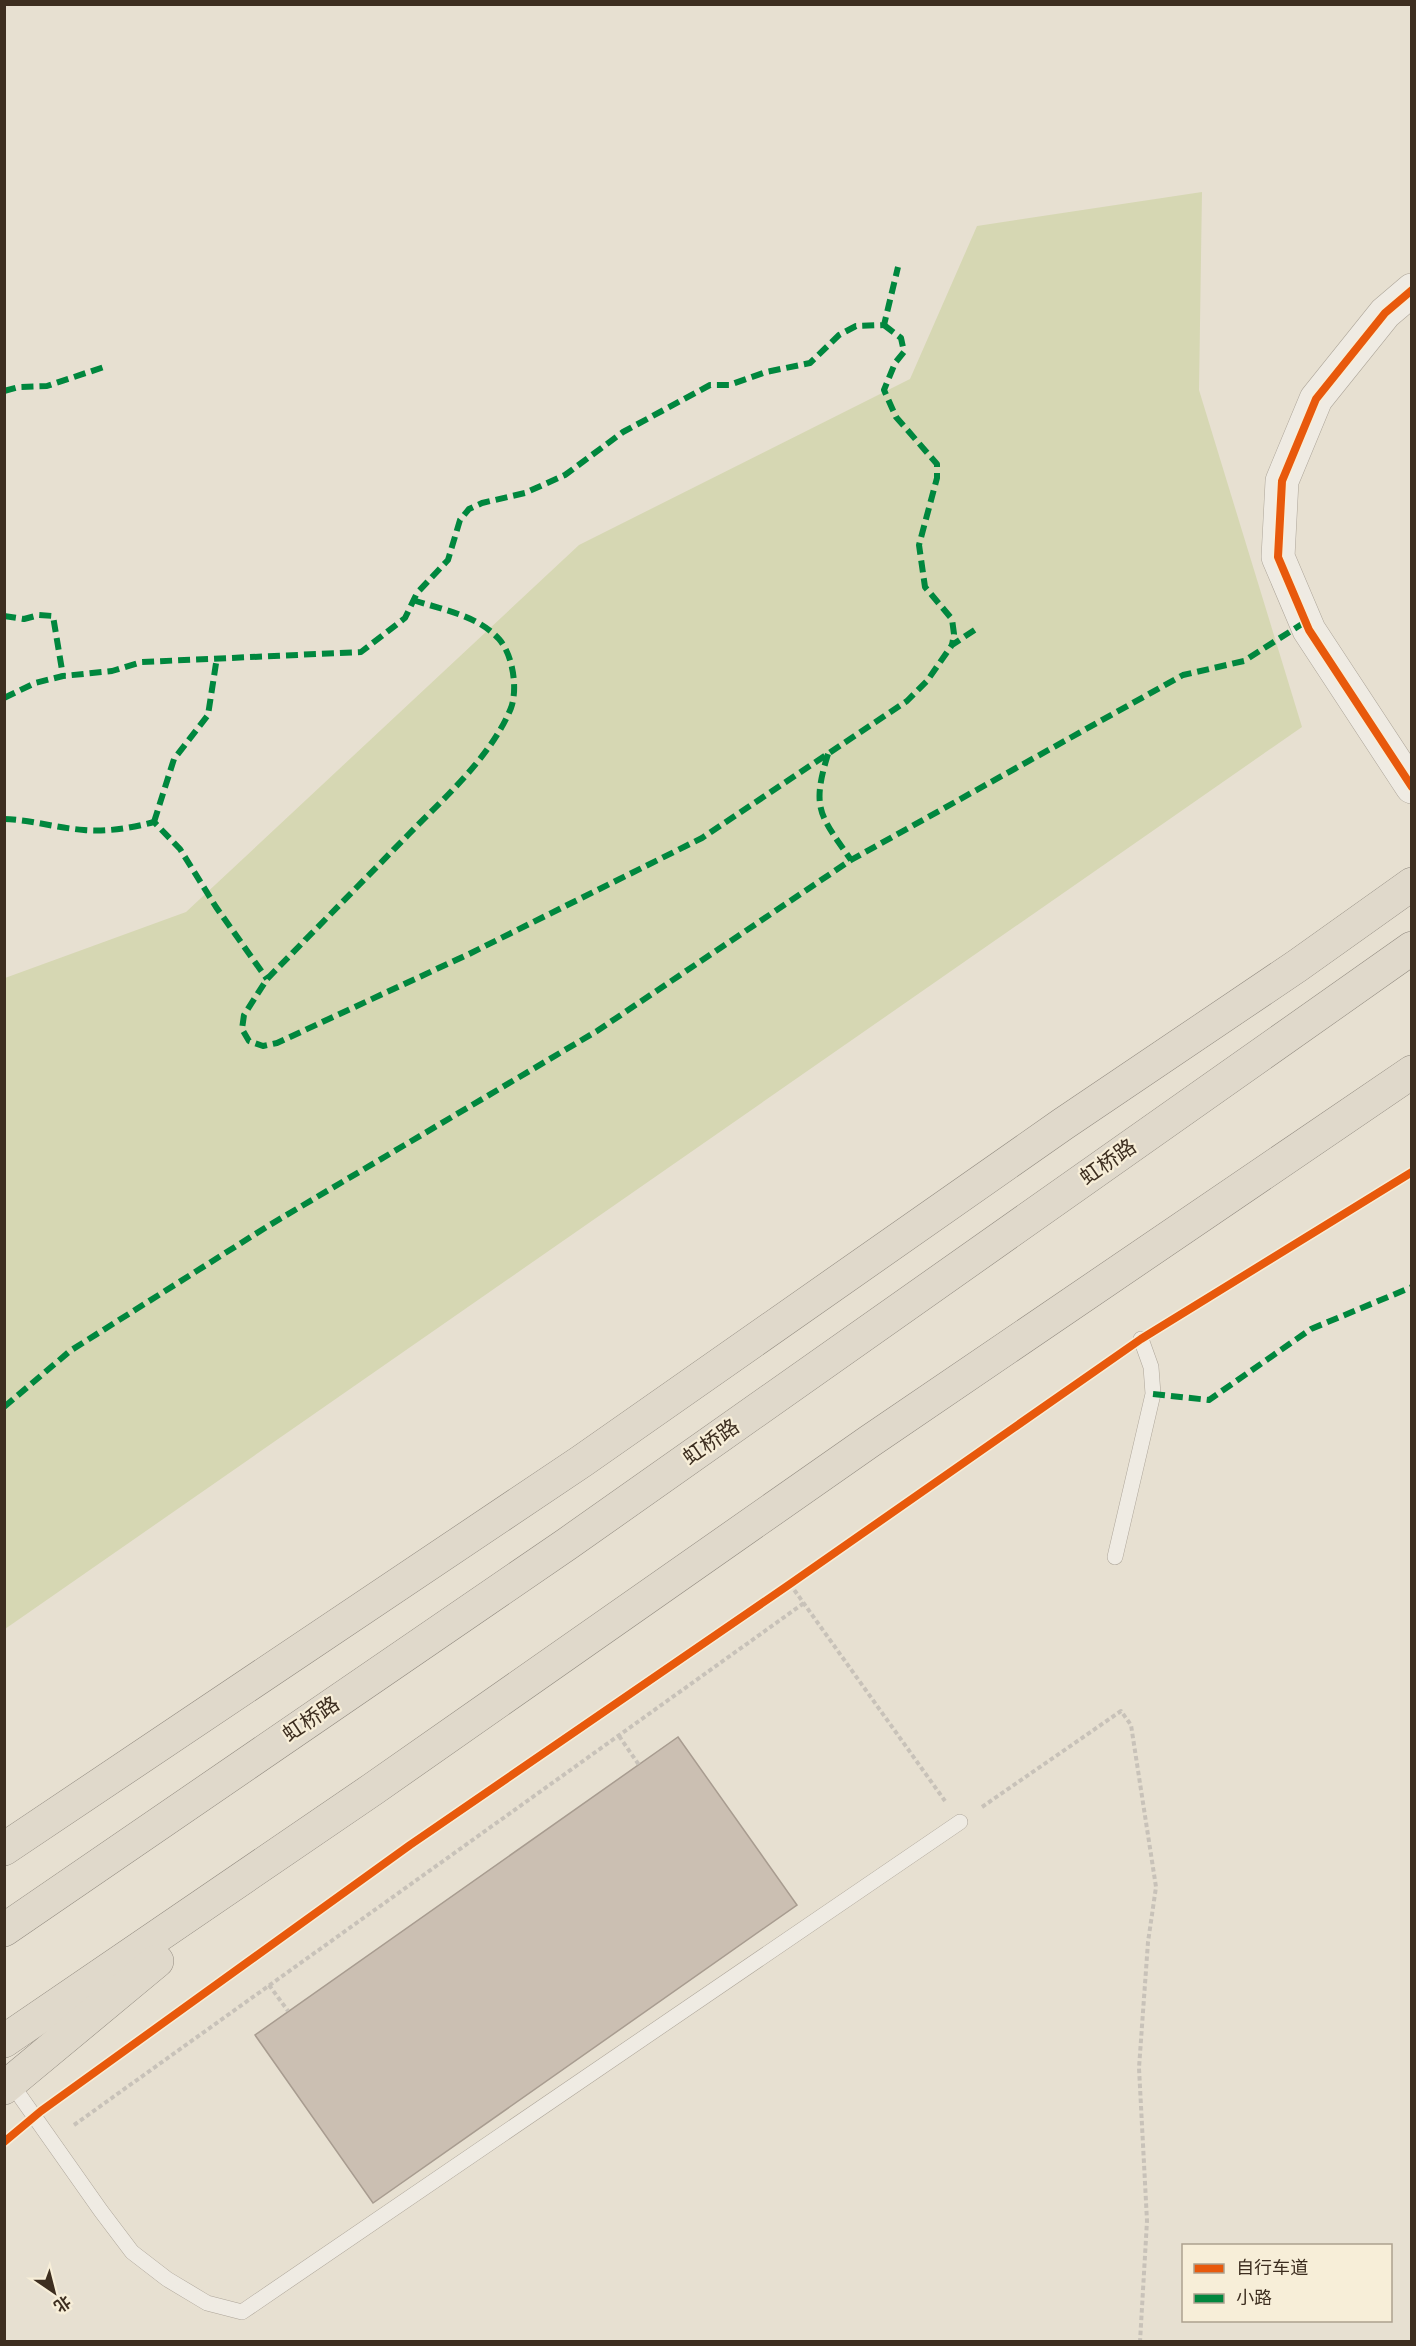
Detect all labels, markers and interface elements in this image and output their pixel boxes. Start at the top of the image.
street label: 虹桥路 [1074,1132,1141,1191]
street label: 虹桥路 [677,1412,744,1471]
street label: 虹桥路 [277,1690,344,1747]
legend [1182,2244,1392,2322]
text: 自行车道 [1236,2256,1308,2279]
north arrow [24,2262,84,2322]
text: 小路 [1236,2286,1272,2309]
text: 北 [50,2292,75,2317]

